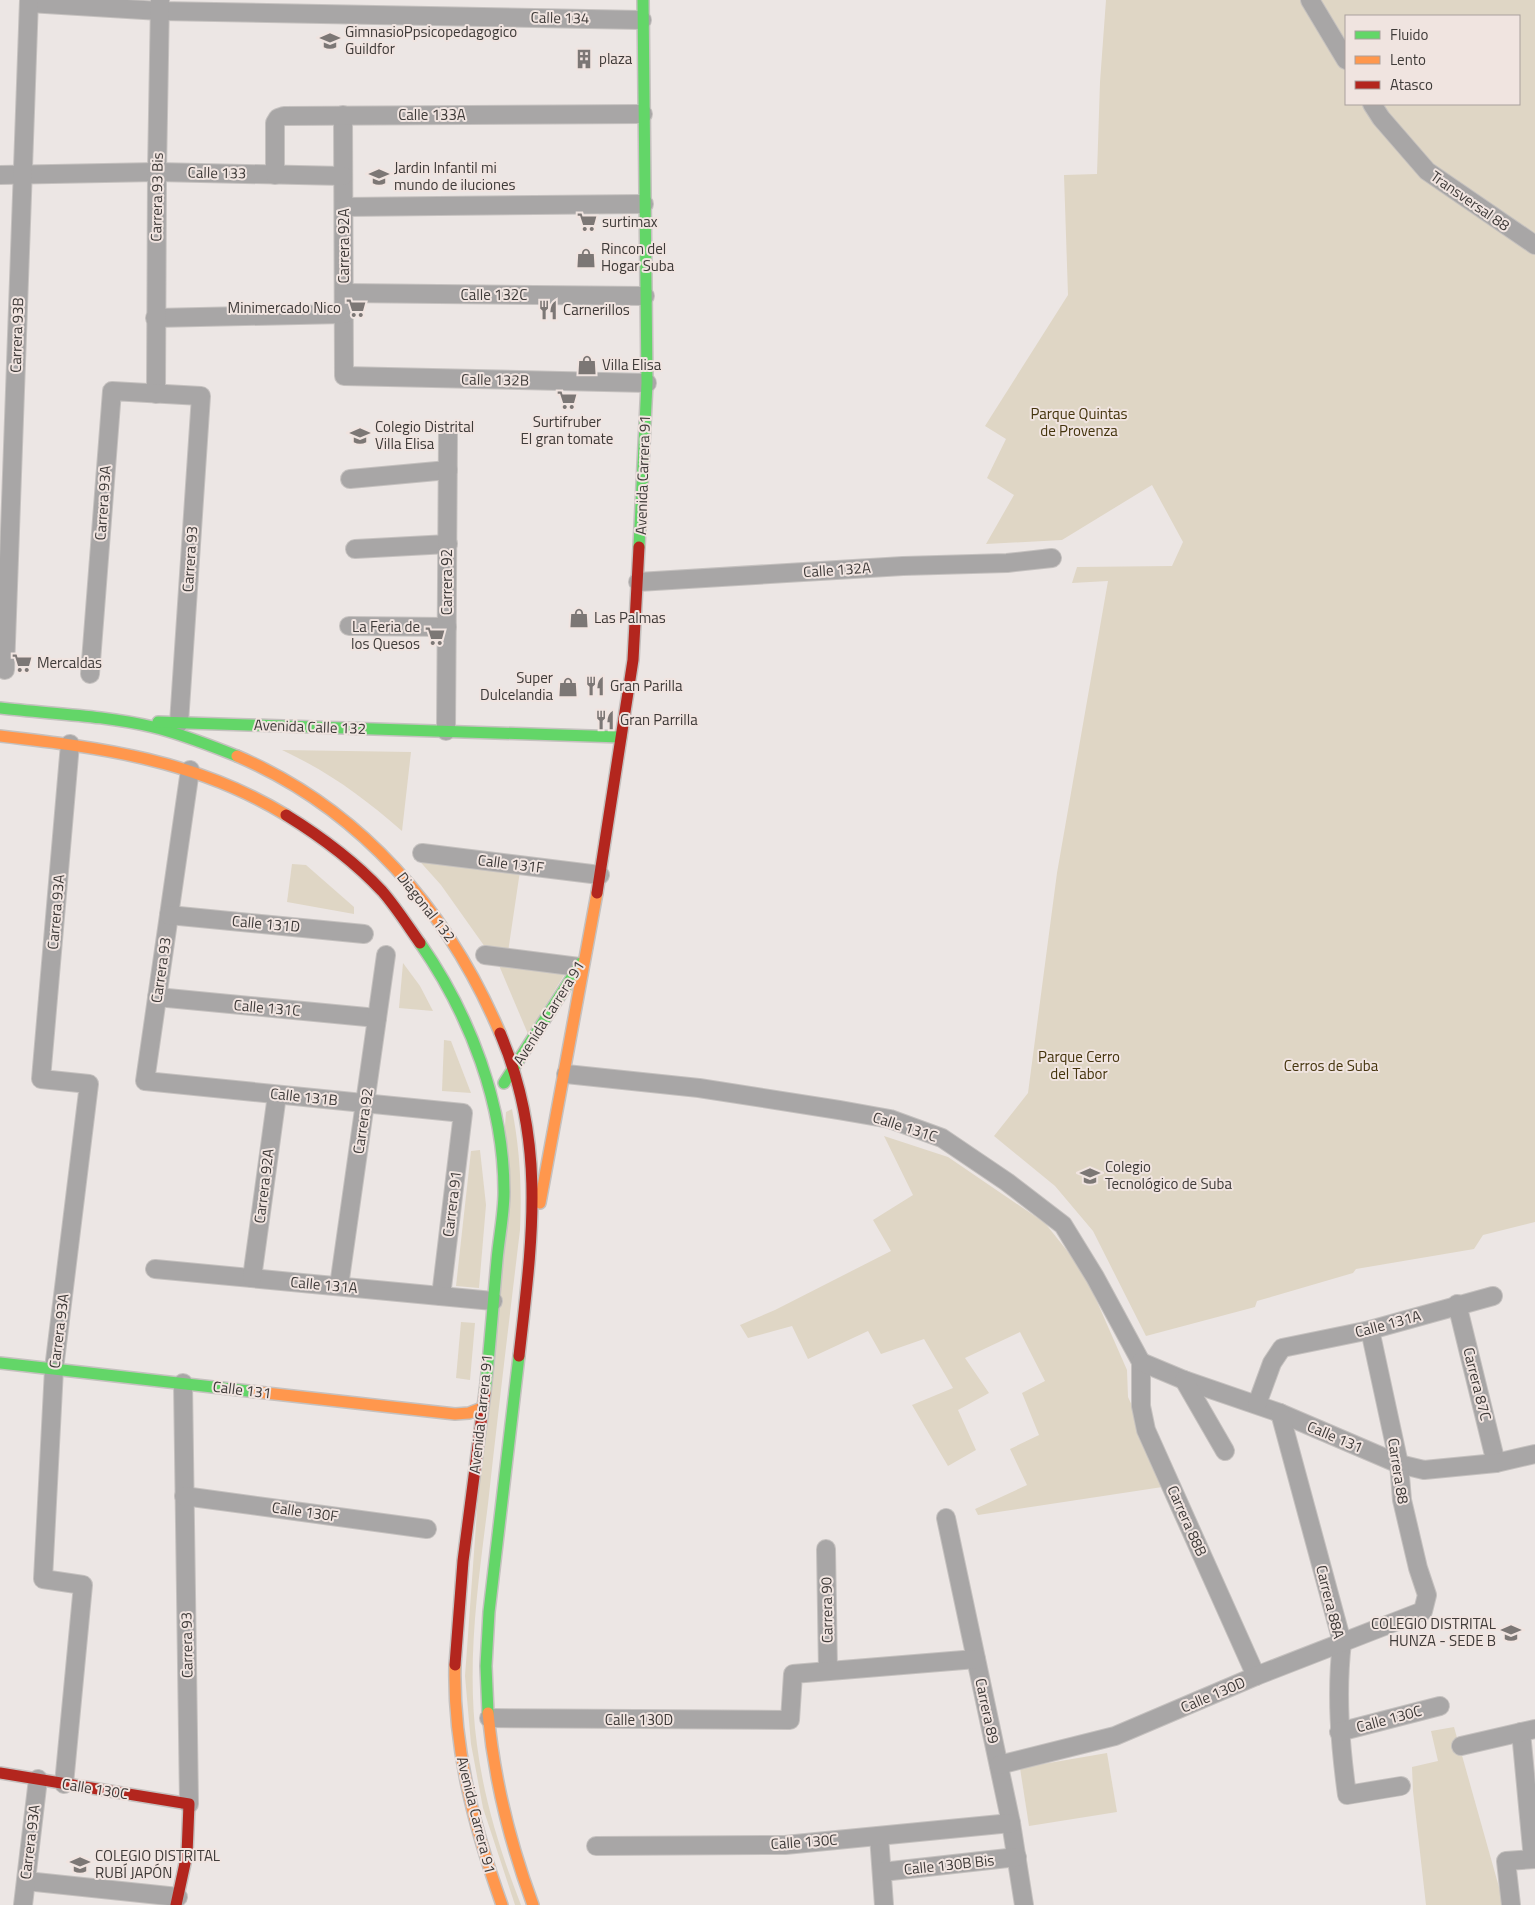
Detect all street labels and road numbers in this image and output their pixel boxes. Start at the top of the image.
street label: Calle 134 [530,5,590,30]
street label: Calle 133A [398,103,466,126]
street label: Carrera 93 Bis [144,152,169,242]
street label: Calle 133 [187,160,247,185]
street label: Transversal 88 [1426,165,1515,236]
street label: Carrera 92A [332,208,355,284]
street label: Calle 132C [461,283,527,306]
street label: Carrera 93B [4,297,29,373]
street label: Calle 132B [461,367,529,392]
street label: Avenida Carrera 91 [629,415,656,535]
street label: Carrera 93A [88,465,117,541]
street label: Carrera 93 [176,525,203,593]
street label: Carrera 92 [435,549,458,615]
street label: Calle 132A [802,556,872,583]
street label: Avenida Calle 132 [254,713,366,740]
street label: Calle 131F [477,848,546,879]
street label: Diagonal 132 [392,867,461,947]
street label: Carrera 93A [41,873,70,950]
street label: Calle 131D [231,909,301,938]
street label: Carrera 93 [145,936,177,1004]
street label: Avenida Carrera 91 [507,956,590,1070]
street label: Calle 131C [233,993,301,1022]
street label: Calle 131B [269,1082,339,1111]
street label: Carrera 92 [347,1087,379,1155]
street label: Calle 131C [870,1105,940,1148]
street label: Carrera 92A [248,1147,280,1225]
street label: Carrera 91 [436,1170,467,1238]
street label: Calle 131A [289,1270,359,1299]
street label: Carrera 93A [43,1292,75,1370]
street label: Calle 131A [1352,1304,1424,1343]
street label: Carrera 87C [1457,1345,1498,1423]
street label: Avenida Carrera 91 [463,1353,498,1475]
street label: Calle 131 [212,1375,273,1404]
street label: Calle 131 [1304,1414,1367,1459]
street label: Carrera 88 [1382,1436,1415,1505]
street label: Carrera 88B [1162,1482,1213,1560]
street label: Calle 130F [271,1495,340,1528]
street label: Carrera 88A [1310,1563,1351,1641]
street label: Carrera 90 [814,1577,839,1643]
street label: Carrera 93 [174,1612,199,1678]
street label: Calle 130D [1177,1671,1249,1718]
street label: Carrera 89 [969,1676,1006,1746]
street label: Calle 130C [1354,1699,1424,1738]
street label: Calle 130D [605,1708,673,1731]
street label: Avenida Carrera 91 [451,1754,502,1876]
street label: Calle 130C [60,1772,130,1805]
street label: Carrera 93A [14,1803,46,1881]
street label: Calle 130C [770,1828,838,1855]
street label: Calle 130B Bis [903,1848,995,1881]

